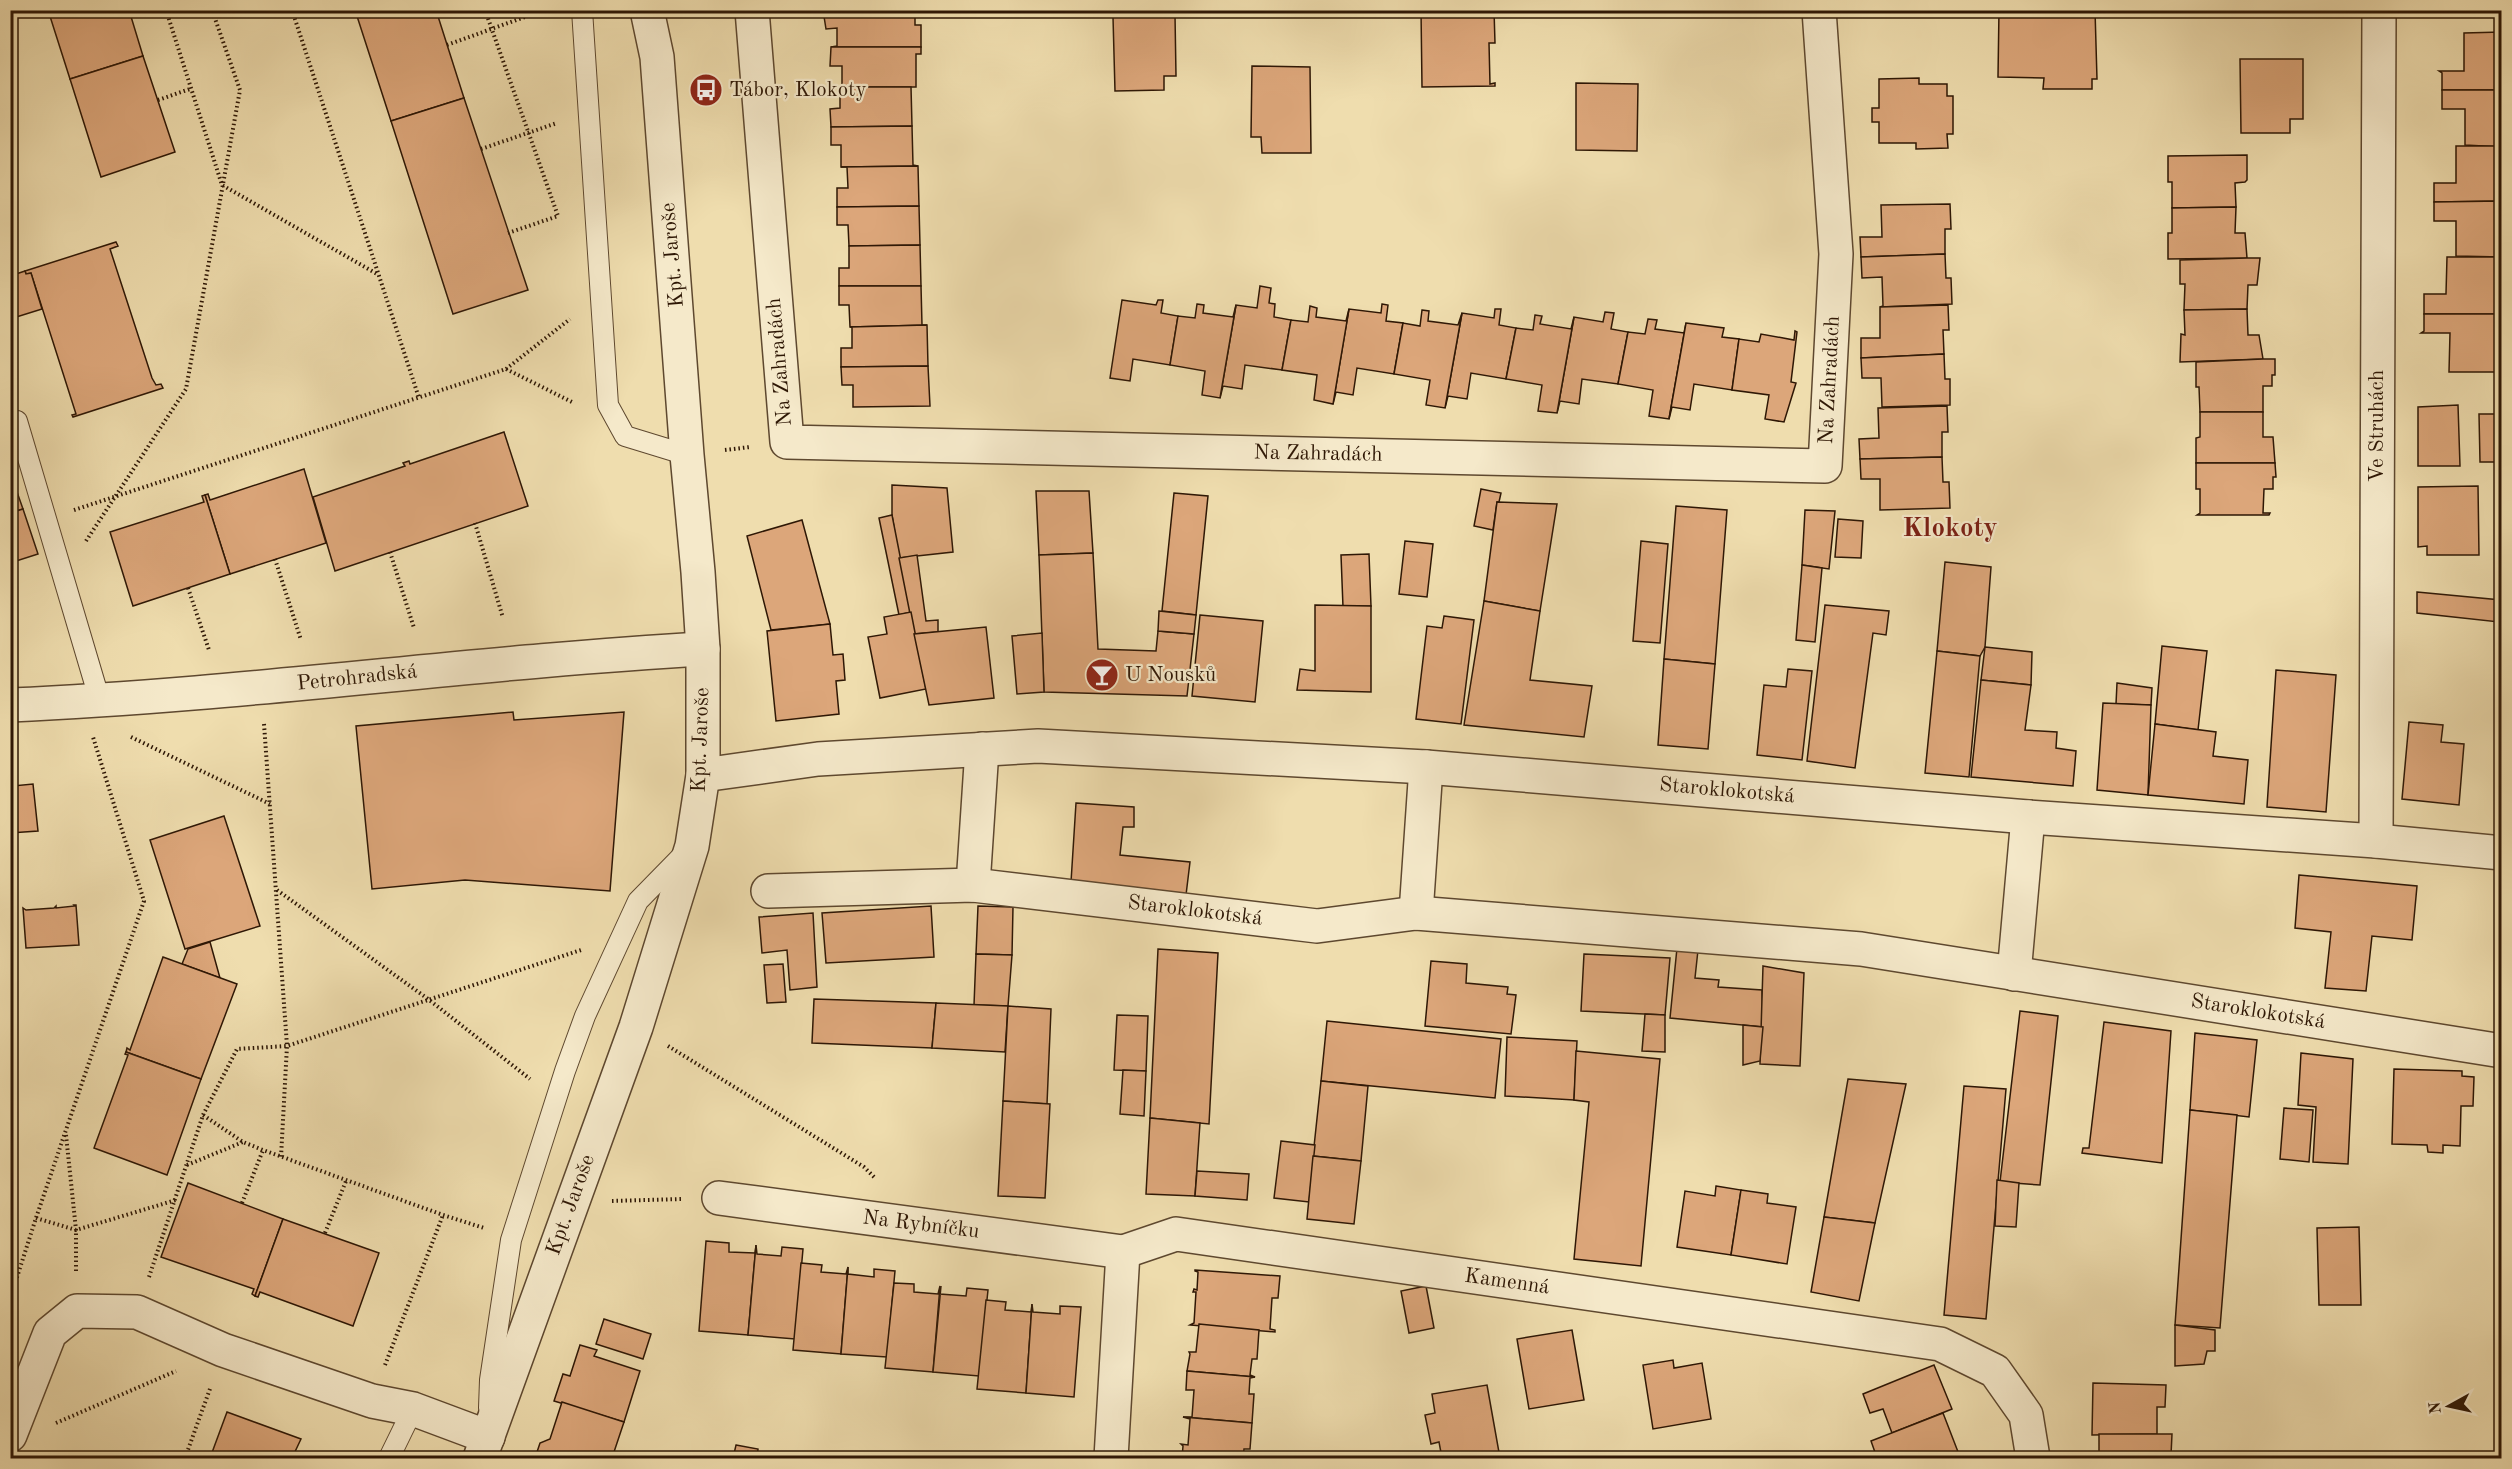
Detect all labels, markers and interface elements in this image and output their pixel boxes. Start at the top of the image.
bus stop icon: Tábor, Klokoty [688,72,724,108]
place label: Tábor, Klokoty [729,80,867,101]
street label: Kpt. Jaroše [658,202,688,308]
street label: Na Zahradách [764,297,796,427]
street label: Na Zahradách [1816,315,1844,445]
street label: Ve Struhách [2367,370,2388,482]
street label: Na Zahradách [1253,442,1383,466]
district label: Klokoty [1902,515,1998,542]
bar icon: U Nousků [1084,657,1120,693]
street label: Petrohradská [296,661,418,695]
place label: U Nousků [1125,665,1216,686]
street label: Kpt. Jaroše [689,687,713,793]
street label: Staroklokotská [1658,775,1796,807]
street label: Staroklokotská [1126,892,1264,930]
street label: Staroklokotská [2189,991,2327,1033]
street label: Kpt. Jaroše [543,1152,599,1258]
street label: Na Rybníčku [861,1207,981,1243]
street label: Kamenná [1463,1266,1551,1298]
north arrow [2419,1376,2479,1436]
text: N [2427,1400,2445,1415]

